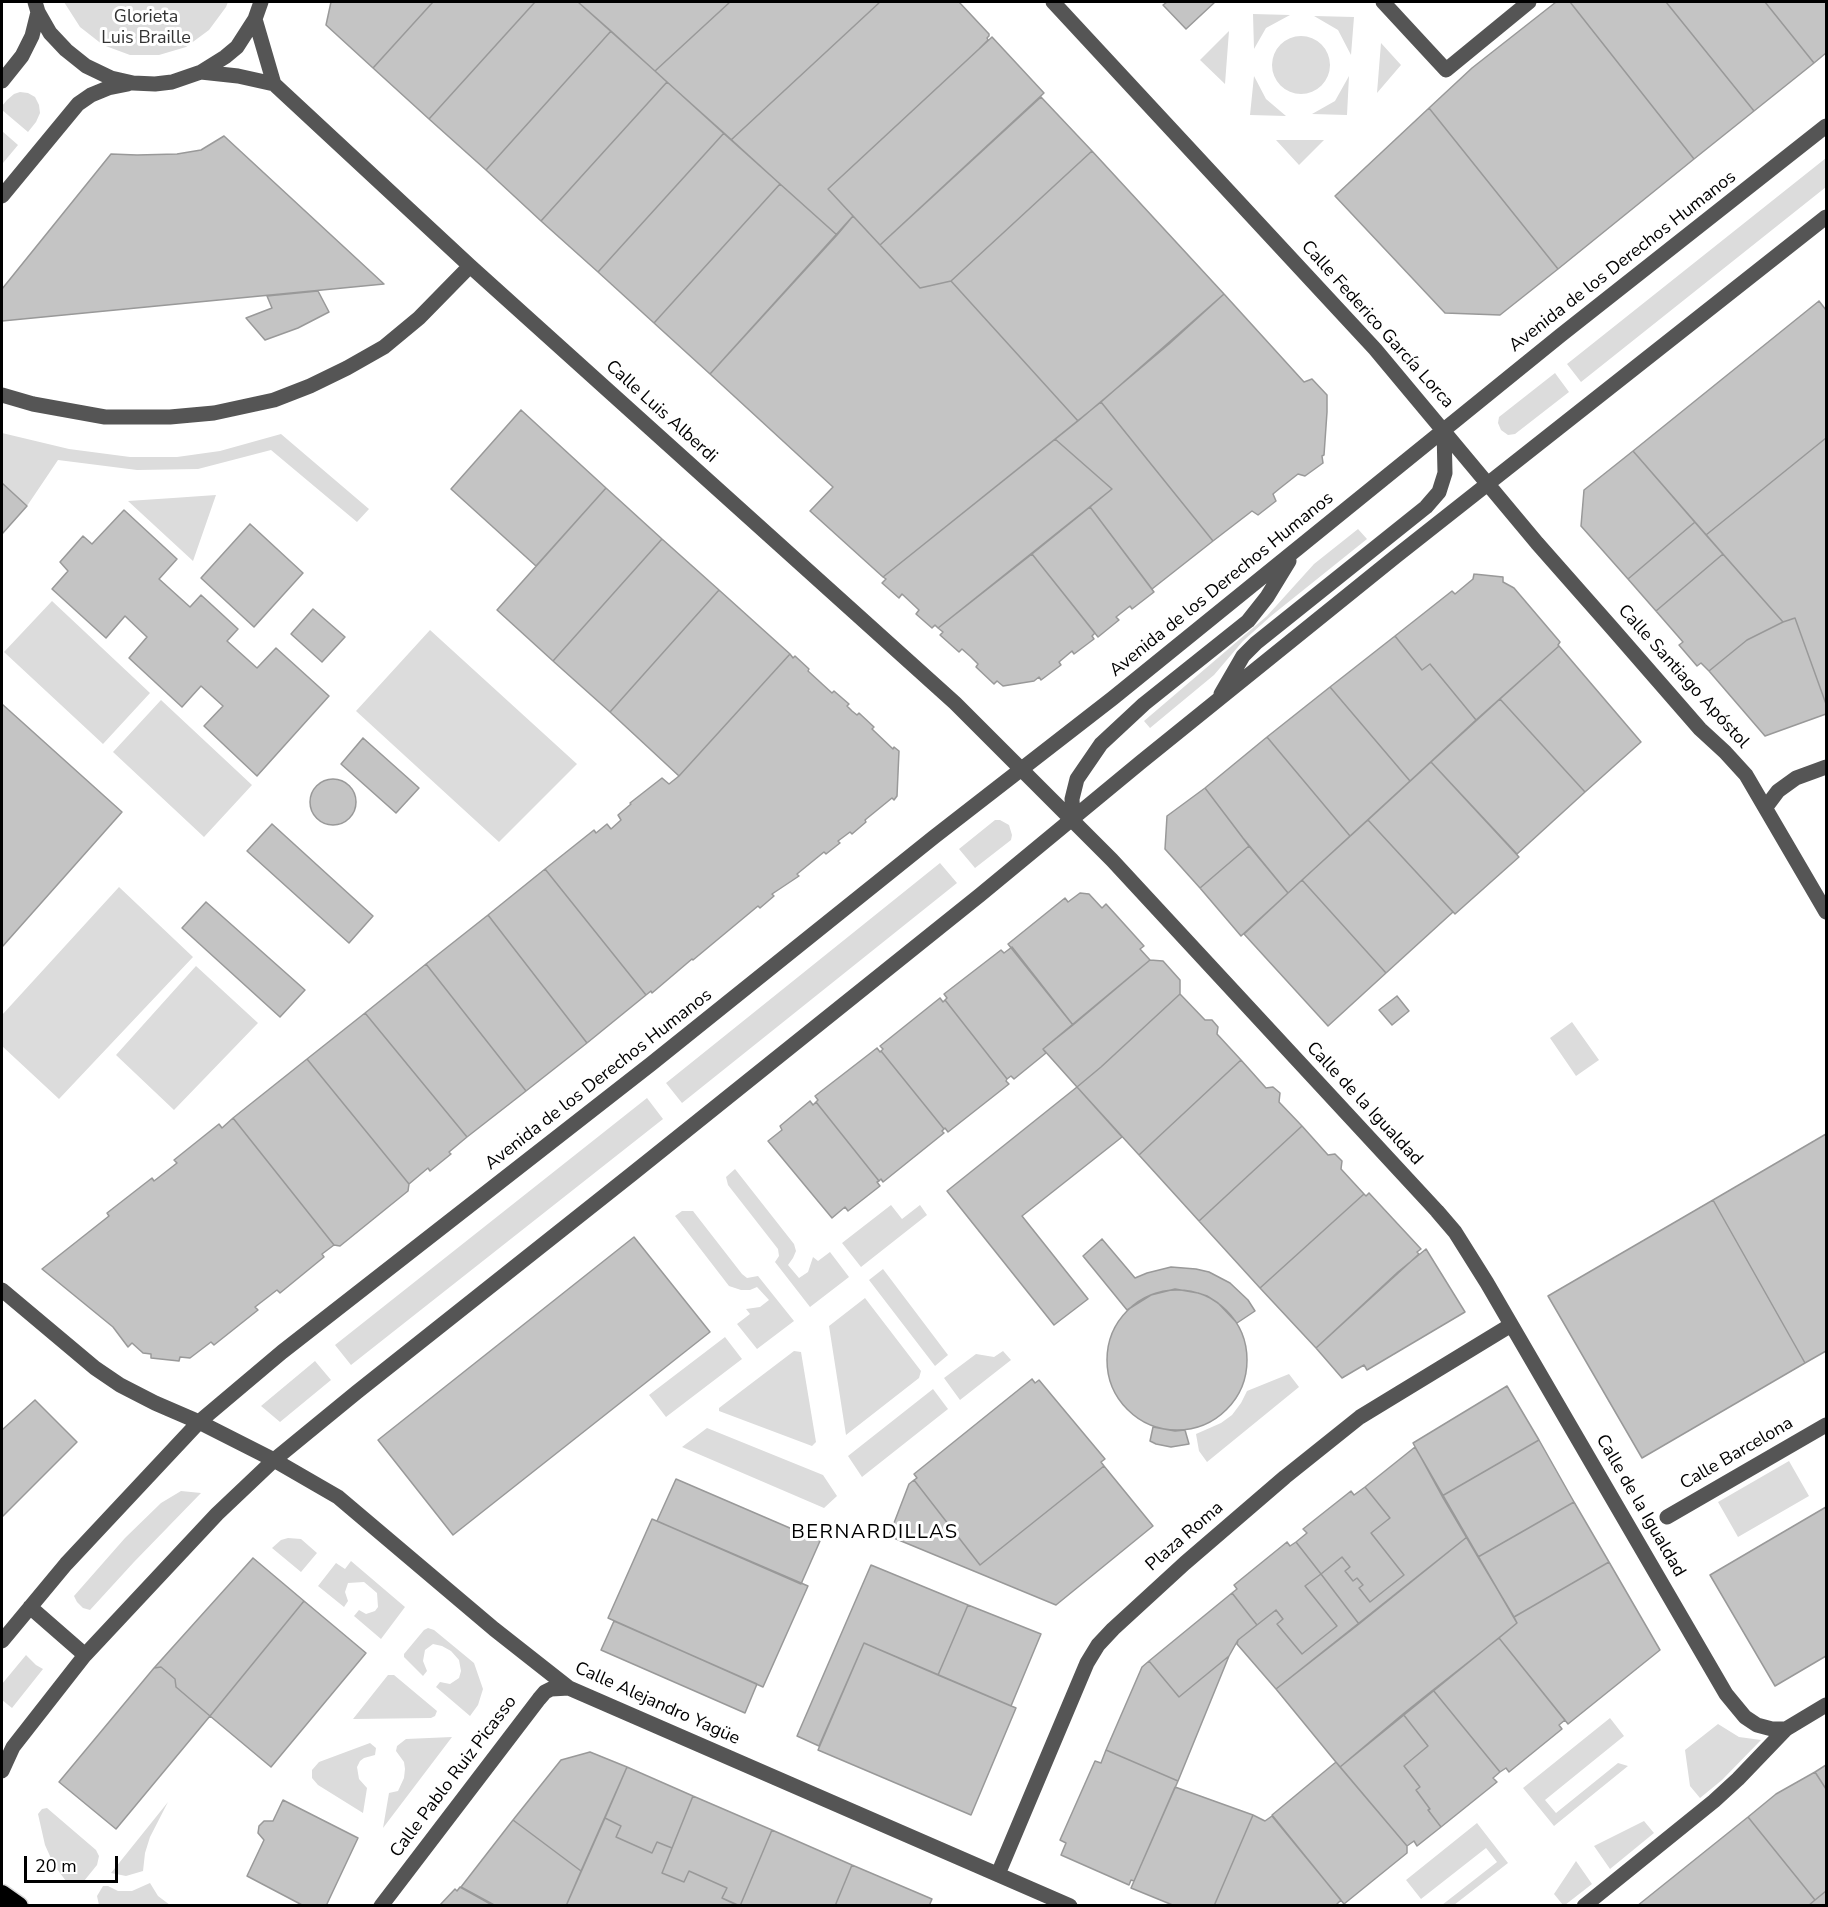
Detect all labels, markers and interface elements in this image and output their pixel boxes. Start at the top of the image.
park label: Glorieta Luis Braille [101,7,191,50]
street label: Avenida de los Derechos Humanos [1505,167,1741,357]
street label: Calle Federico García Lorca [1296,237,1458,413]
street label: Calle Luis Alberdi [601,356,721,468]
street label: Avenida de los Derechos Humanos [1106,488,1338,682]
street label: Calle Santiago Apóstol [1613,601,1753,753]
street label: Avenida de los Derechos Humanos [481,985,717,1175]
street label: Calle de la Igualdad [1301,1038,1427,1170]
street label: Calle Barcelona [1677,1413,1797,1495]
street label: Calle de la Igualdad [1590,1431,1690,1581]
street label: Plaza Roma [1142,1498,1228,1576]
district label: BERNARDILLAS [791,1521,959,1545]
street label: Calle Alejandro Yagüe [571,1658,743,1750]
street label: Calle Pablo Ruiz Picasso [386,1692,522,1862]
scale bar [27,1844,122,1882]
text: 20 m [35,1854,77,1878]

